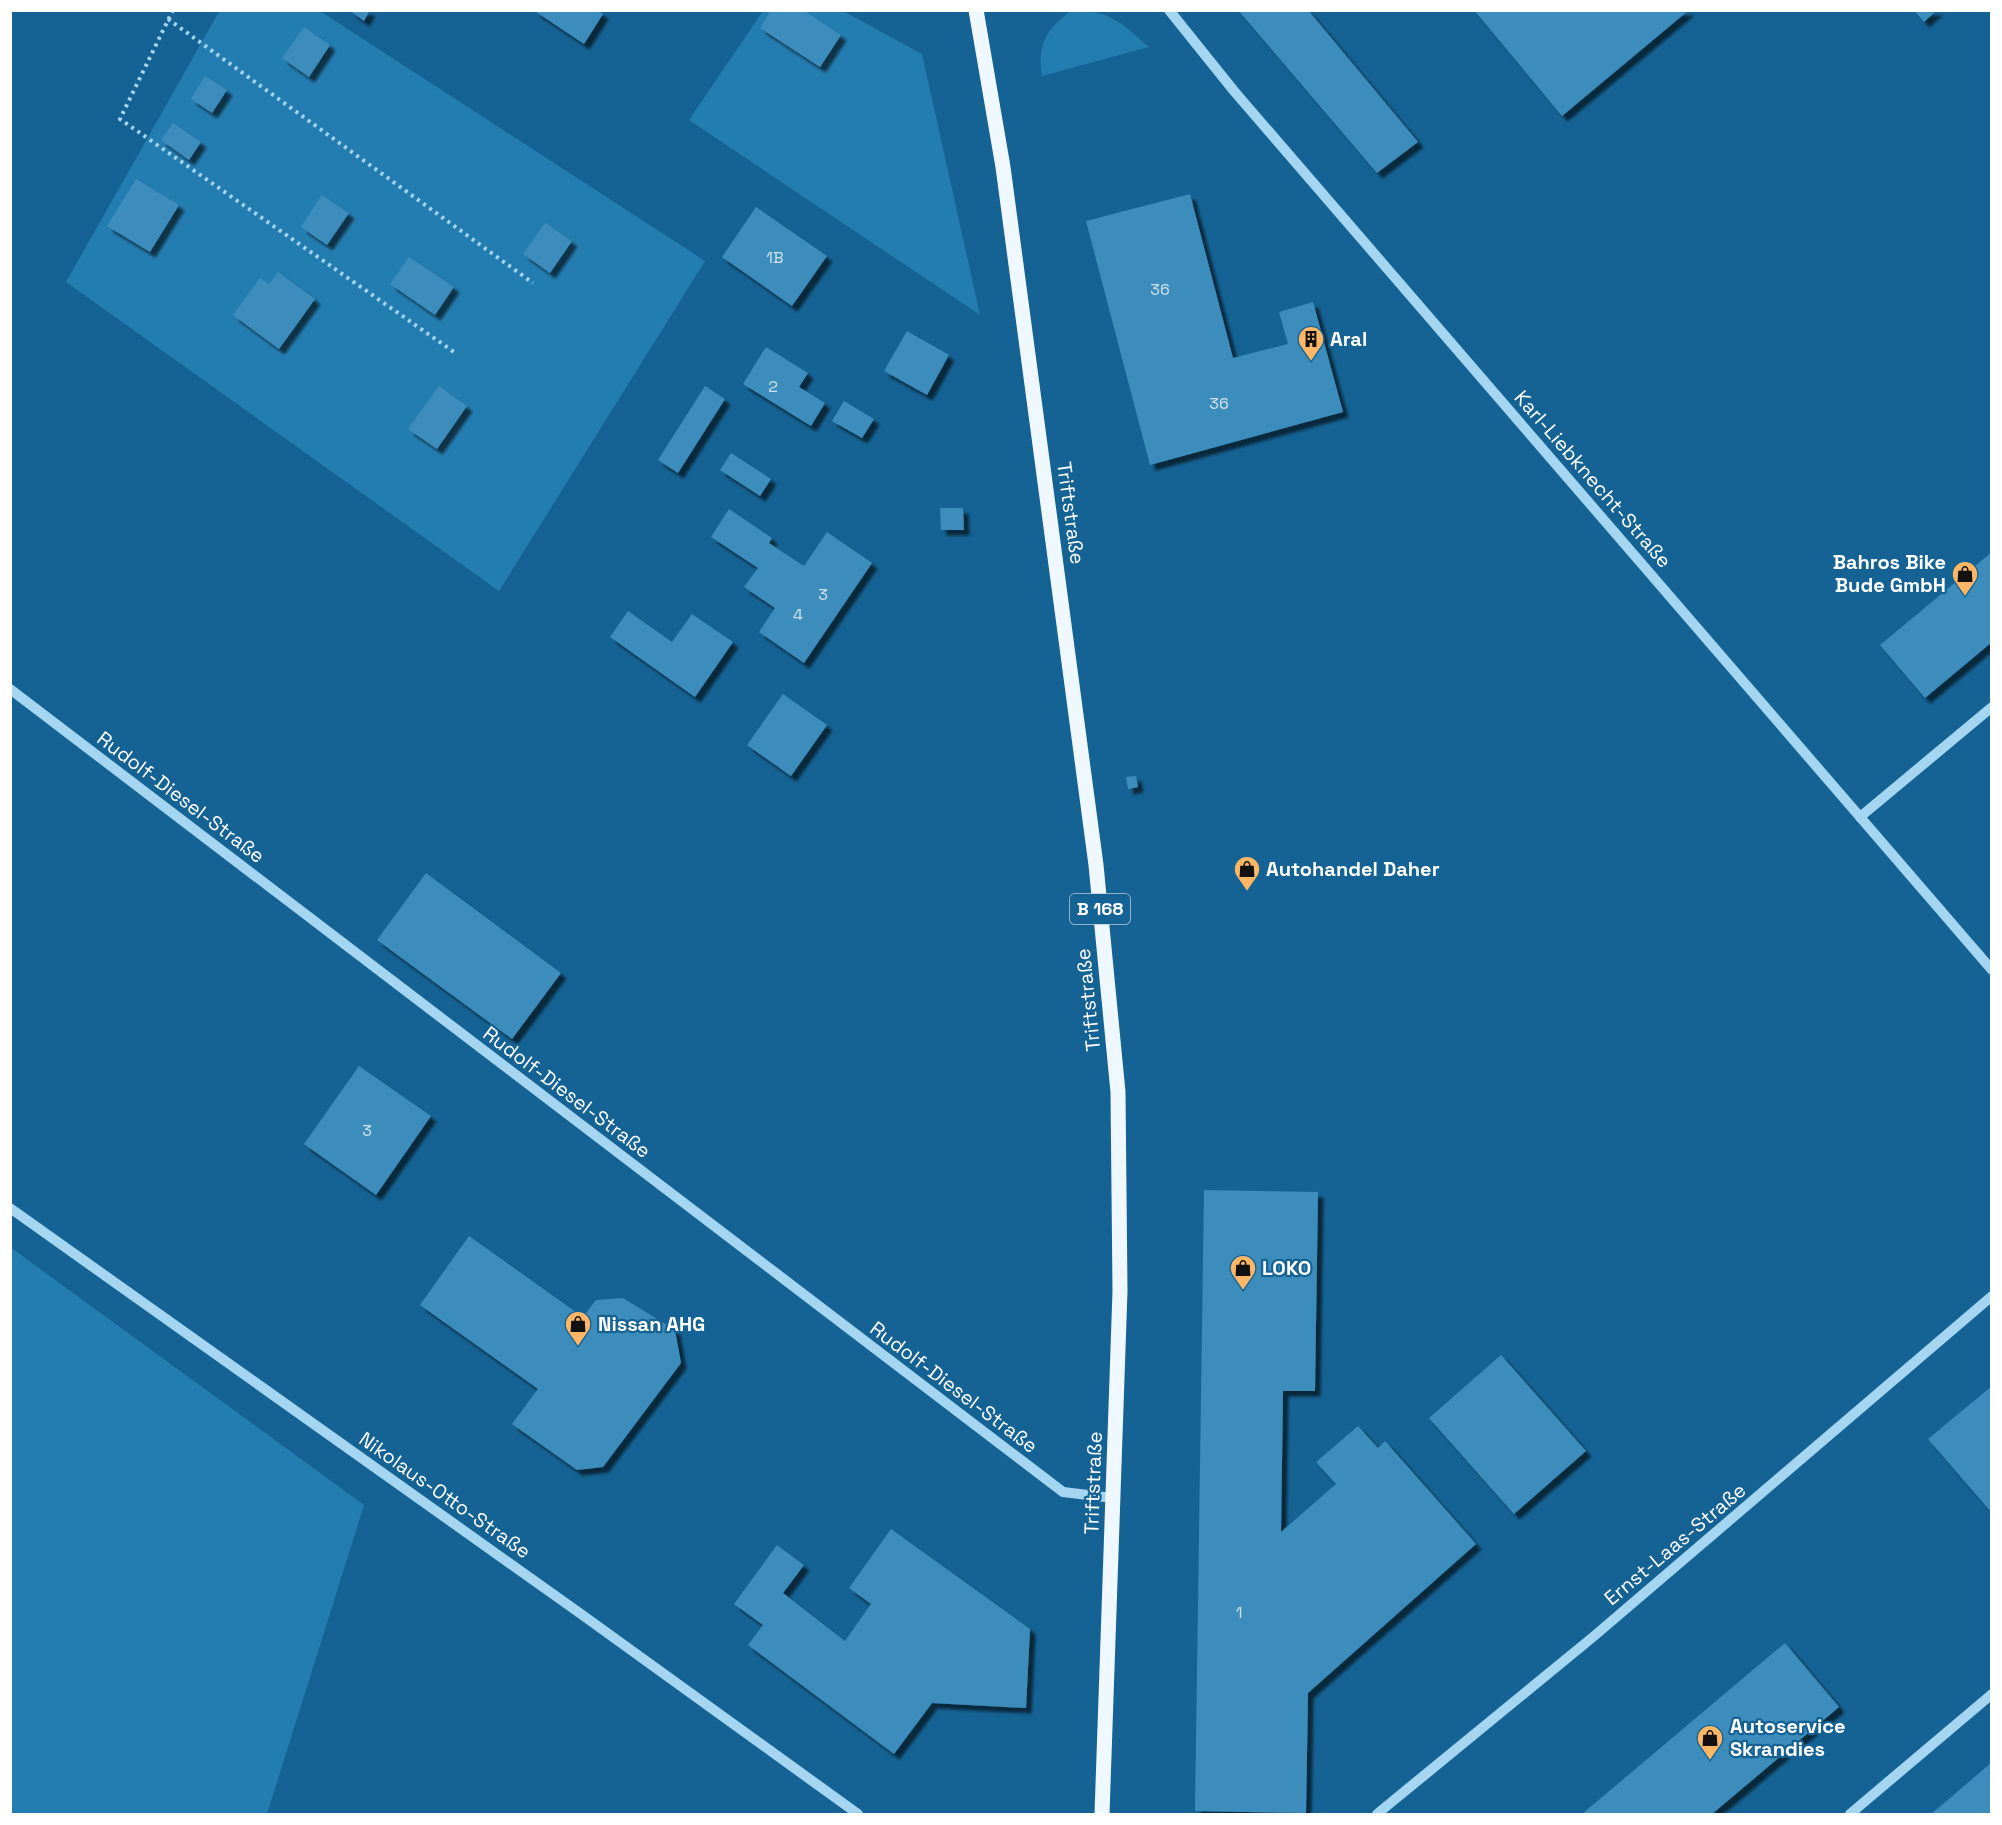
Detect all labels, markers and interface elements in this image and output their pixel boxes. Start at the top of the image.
house number: 1B [766,247,784,268]
house number: 36 [1150,279,1170,300]
building icon: Aral [1296,324,1326,362]
place label: Aral [1330,326,1367,352]
house number: 2 [768,376,778,397]
street label: Karl-Liebknecht-Straße [1509,385,1677,573]
house number: 36 [1209,393,1229,414]
street label: Triftstraße [1051,460,1091,566]
place label: Bahros Bike Bude GmbH [1833,549,1946,598]
shop icon: Bahros Bike Bude GmbH [1950,559,1980,597]
house number: 3 [818,584,828,605]
house number: 4 [793,604,803,625]
street label: Rudolf-Diesel-Straße [92,725,270,869]
shop icon: Autohandel Daher [1232,854,1262,892]
place label: Autohandel Daher [1266,856,1440,882]
road number: B 168 [1070,894,1130,924]
street label: Triftstraße [1070,947,1106,1053]
street label: Rudolf-Diesel-Straße [478,1020,656,1164]
house number: 3 [362,1120,372,1141]
shop icon: LOKO [1228,1253,1258,1291]
place label: LOKO [1262,1255,1311,1281]
shop icon: Nissan AHG [563,1309,593,1347]
place label: Nissan AHG [598,1311,705,1337]
street label: Rudolf-Diesel-Straße [865,1315,1043,1459]
street label: Nikolaus-Otto-Straße [354,1426,536,1564]
street label: Triftstraße [1078,1431,1108,1535]
street label: Ernst-Laas-Straße [1599,1477,1751,1611]
house number: 1 [1236,1602,1242,1623]
place label: Autoservice Skrandies [1730,1713,1845,1762]
shop icon: Autoservice Skrandies [1695,1723,1725,1761]

